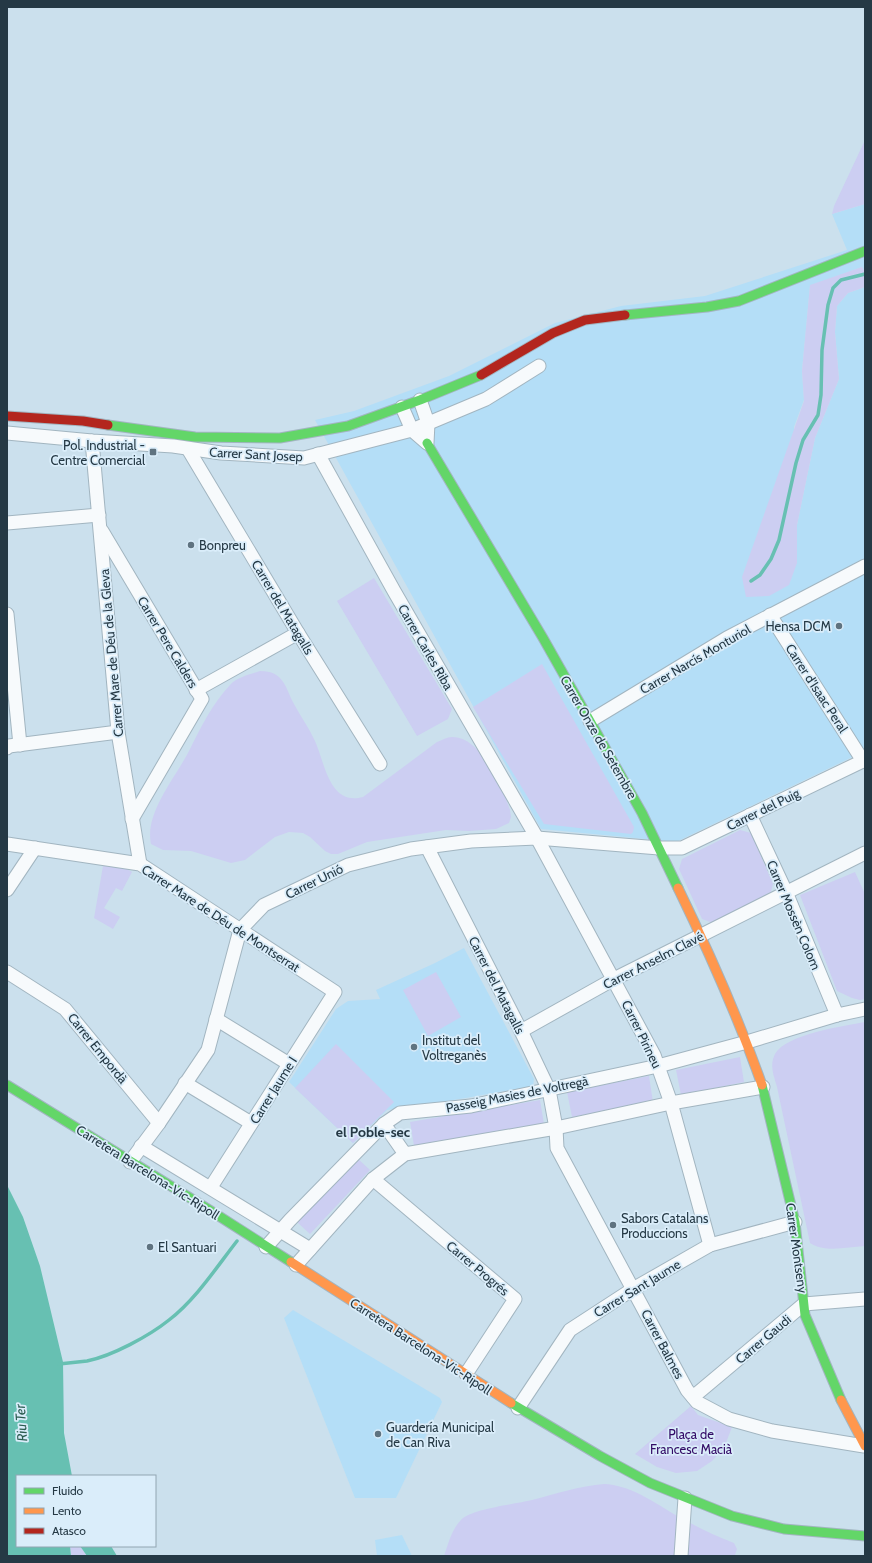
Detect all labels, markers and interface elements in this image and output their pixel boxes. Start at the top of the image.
place label: Pol. Industrial - Centre Comercial [51,437,145,468]
street label: Carrer Sant Josep [209,444,303,464]
marker: Pol. Industrial - Centre Comercial [148,447,158,457]
place label: Bonpreu [199,537,246,553]
marker: Bonpreu [186,540,196,550]
street label: Carrer del Matagalls [249,557,318,658]
street label: Carrer Mare de Déu de la Gleva [96,568,126,738]
street label: Carrer Pere Calders [134,593,202,691]
street label: Carrer Carles Riba [395,601,457,693]
place label: Hensa DCM [766,618,831,634]
street label: Carrer Narcís Monturiol [637,621,753,697]
marker: Hensa DCM [834,621,844,631]
street label: Carrer d'Isaac Peral [782,641,852,735]
street label: Carrer Onze de Setembre [557,672,641,802]
street label: Carrer del Puig [724,784,803,834]
street label: Carrer Mossèn Colom [764,858,824,972]
street label: Carrer Unió [282,860,346,902]
street label: Carrer Mare de Déu de Montserrat [139,861,304,976]
street label: Carrer Anselm Clavé [600,928,706,992]
street label: Carrer del Matagalls [466,934,529,1037]
street label: Carrer Pirineu [619,997,665,1071]
street label: Carrer Empordà [65,1009,132,1087]
place label: Institut del Voltreganès [422,1032,487,1063]
marker: Institut del Voltreganès [409,1042,419,1052]
street label: Carrer Jaume I [246,1053,300,1127]
street label: Passeig Masies de Voltregà [444,1072,590,1116]
street label: Carretera Barcelona-Vic-Ripoll [74,1121,222,1223]
district label: el Poble-sec [336,1123,411,1141]
street label: Carrer Montseny [783,1202,811,1294]
place label: Sabors Catalans Produccions [621,1210,709,1241]
marker: Sabors Catalans Produccions [608,1220,618,1230]
street label: Carrer Progrés [443,1237,513,1299]
place label: El Santuari [158,1239,217,1255]
marker: El Santuari [145,1242,155,1252]
street label: Carrer Sant Jaume [591,1256,684,1320]
street label: Carretera Barcelona-Vic-Ripoll [347,1294,495,1398]
street label: Carrer Balmes [638,1306,688,1382]
street label: Carrer Gaudi [732,1311,794,1367]
water label: Riu Ter [11,1403,31,1442]
place label: Guardería Municipal de Can Riva [386,1419,494,1450]
park label: Plaça de Francesc Macià [650,1426,733,1457]
marker: Guardería Municipal de Can Riva [373,1429,383,1439]
legend [16,1475,156,1547]
text: Fluido [52,1483,84,1498]
text: Lento [52,1503,82,1518]
text: Atasco [52,1523,86,1538]

